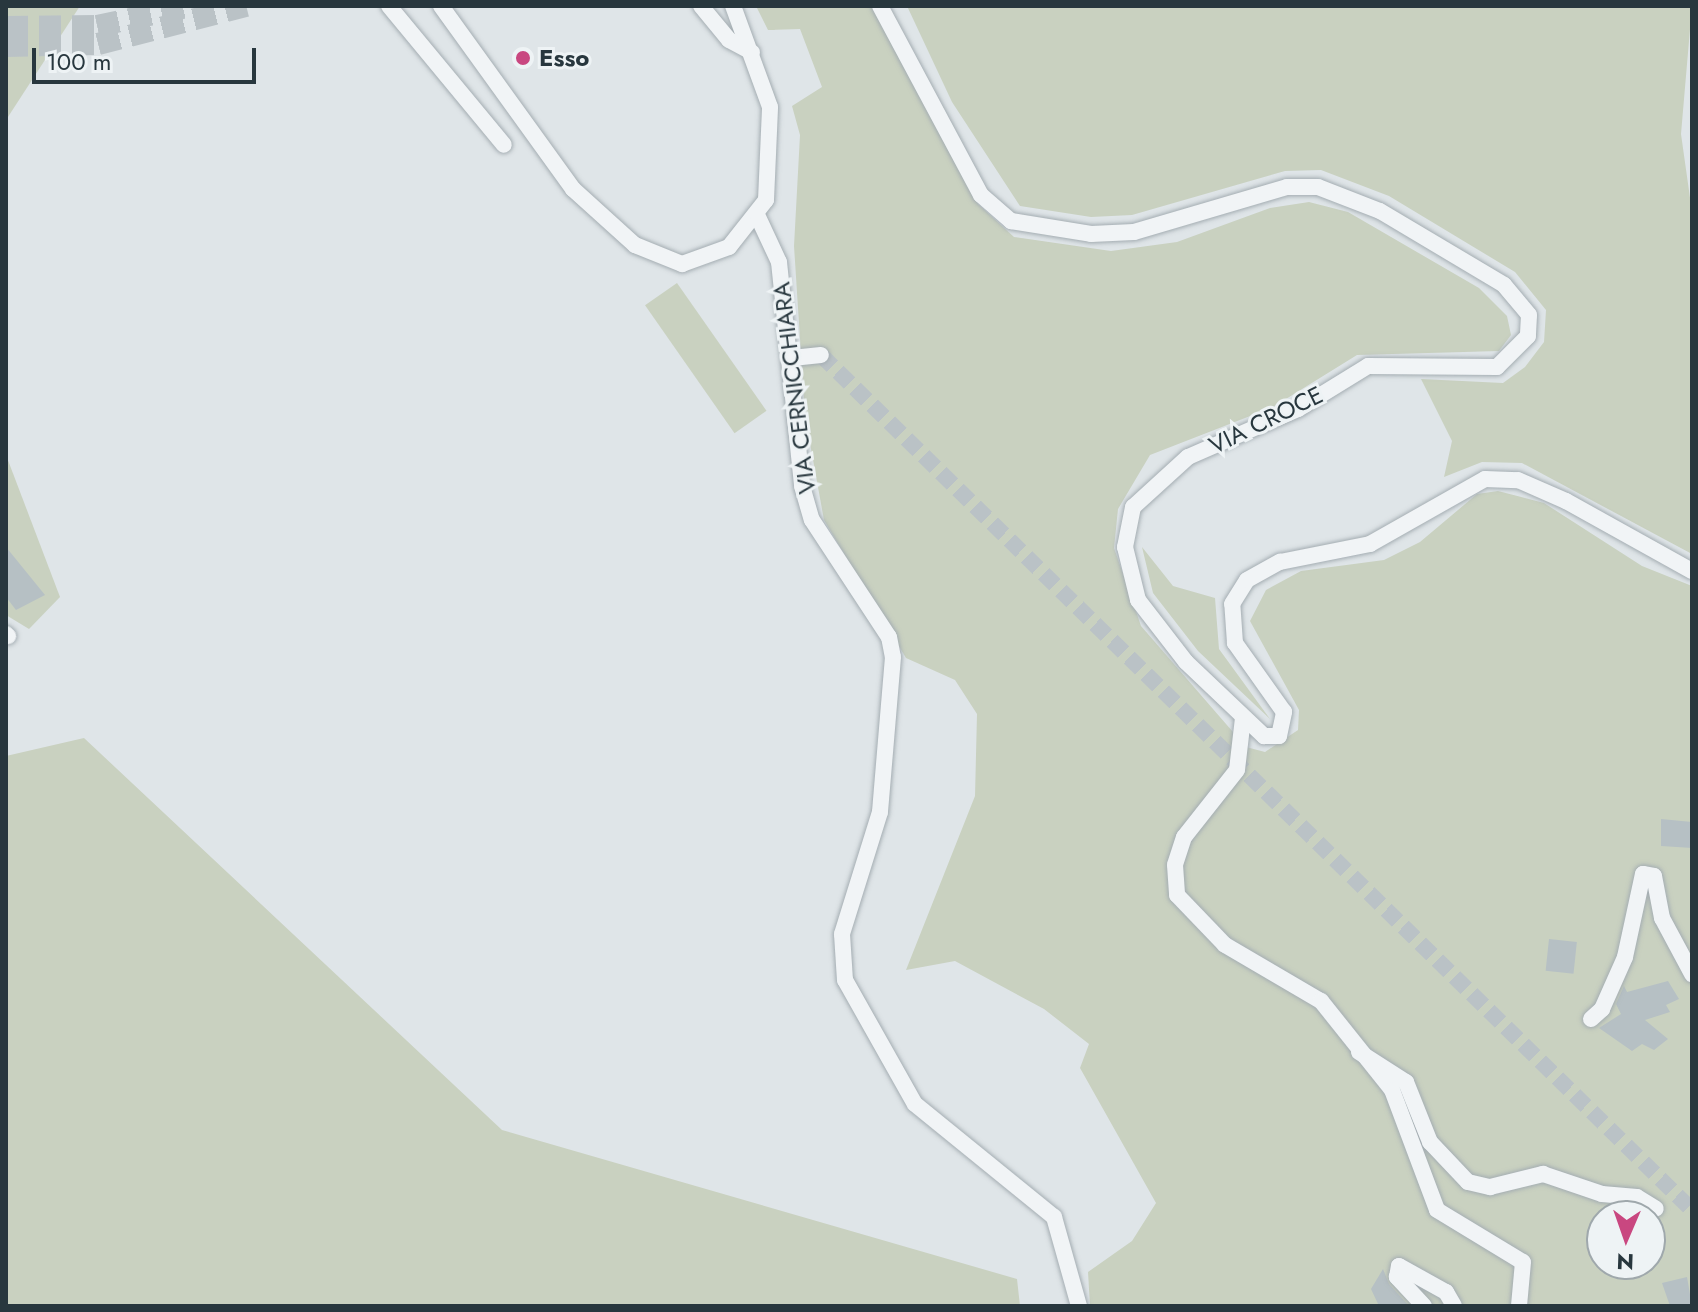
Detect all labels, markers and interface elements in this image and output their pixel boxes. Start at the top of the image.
scale bar [36,32,260,82]
text: 100 m [46,44,112,79]
place label: Esso [539,44,590,72]
marker: Esso [514,49,532,67]
street label: VIA CERNICCHIARA [767,280,821,496]
street label: VIA CROCE [1204,380,1328,460]
north arrow [1586,1200,1666,1280]
text: N [1616,1246,1635,1278]

